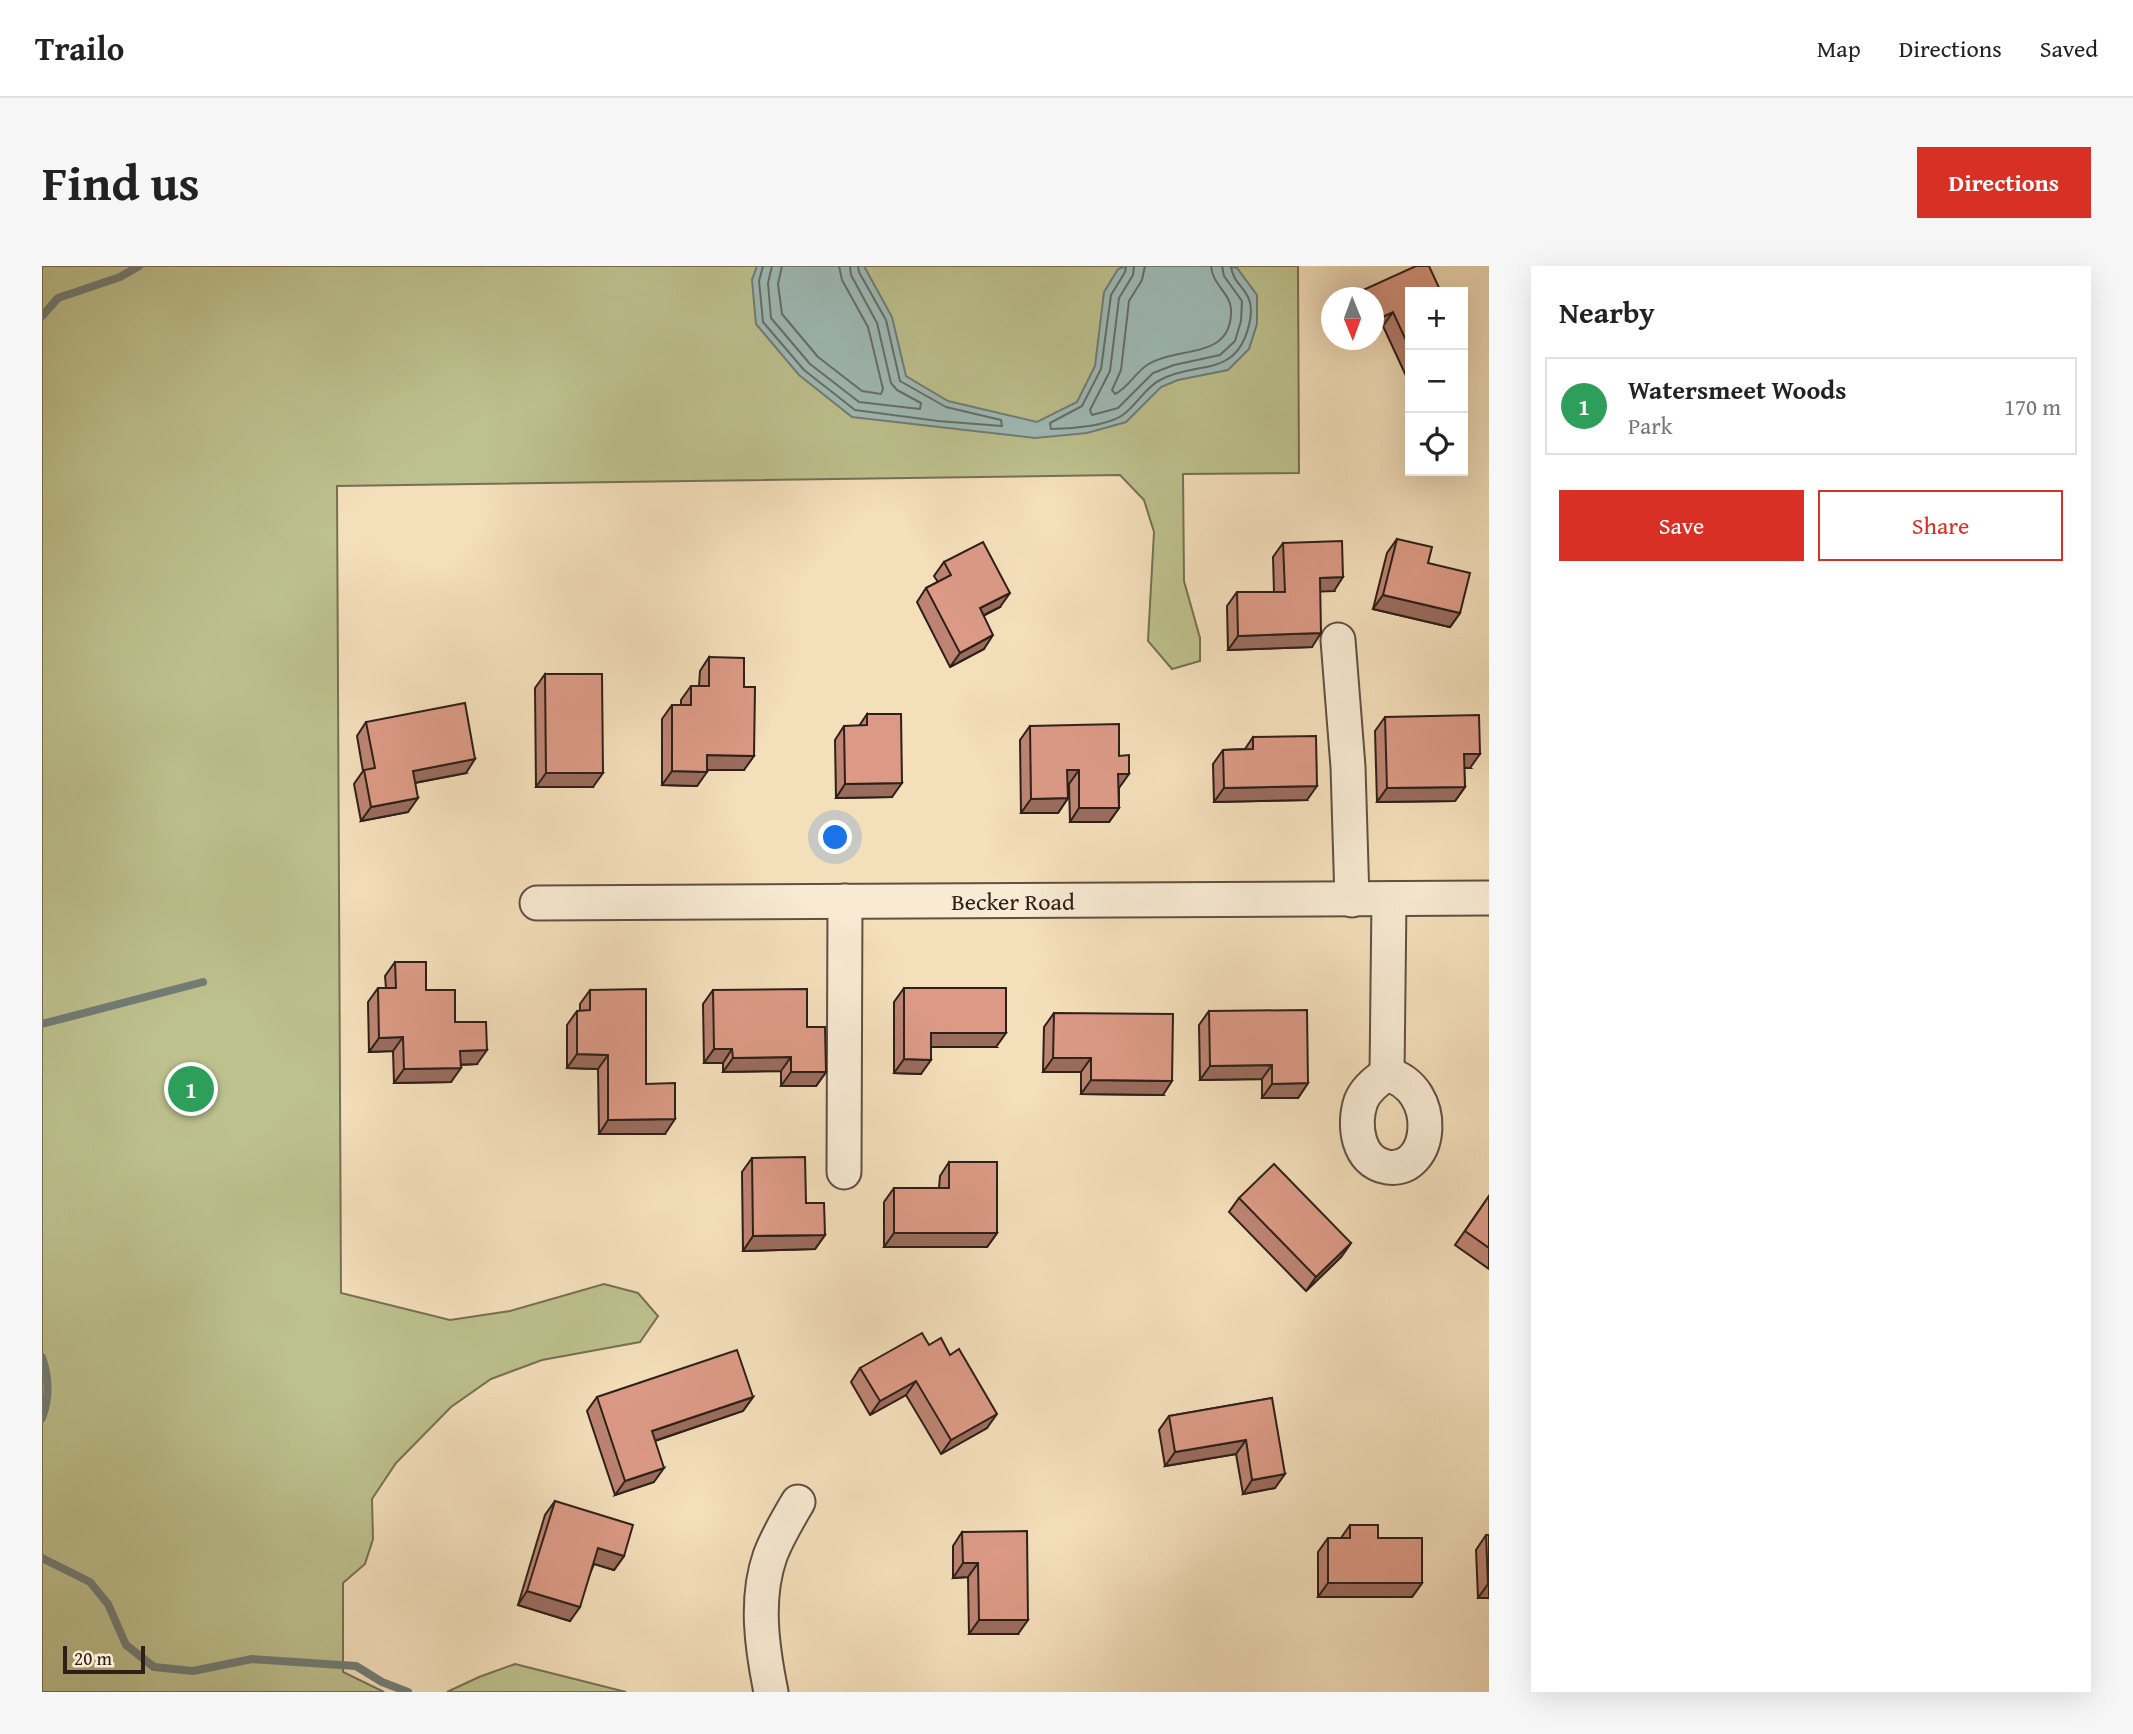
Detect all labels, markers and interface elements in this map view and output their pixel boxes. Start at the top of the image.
text: Trailo [35,24,124,72]
text: Map [1817,31,1861,66]
text: Directions [1899,31,2002,66]
text: Saved [2040,31,2098,66]
text: Find us [42,146,200,218]
button: Directions [1917,147,2091,218]
north arrow [1321,287,1384,350]
map controls [1405,287,1468,476]
button: + [1405,287,1468,350]
text: Nearby [1559,290,1655,334]
button: − [1405,350,1468,413]
text: Watersmeet Woods [1628,370,1846,409]
text: 1 [1578,390,1590,423]
text: 170 m [2004,390,2061,423]
text: Park [1628,409,1672,442]
button: locate [1405,413,1468,476]
button: Save [1559,490,1804,561]
button: Share [1818,490,2063,561]
your location [818,820,852,854]
street label: Becker Road [951,884,1075,919]
pin: 1 [168,1063,214,1115]
scale bar [63,1643,145,1675]
text: 20 m [74,1644,112,1672]

